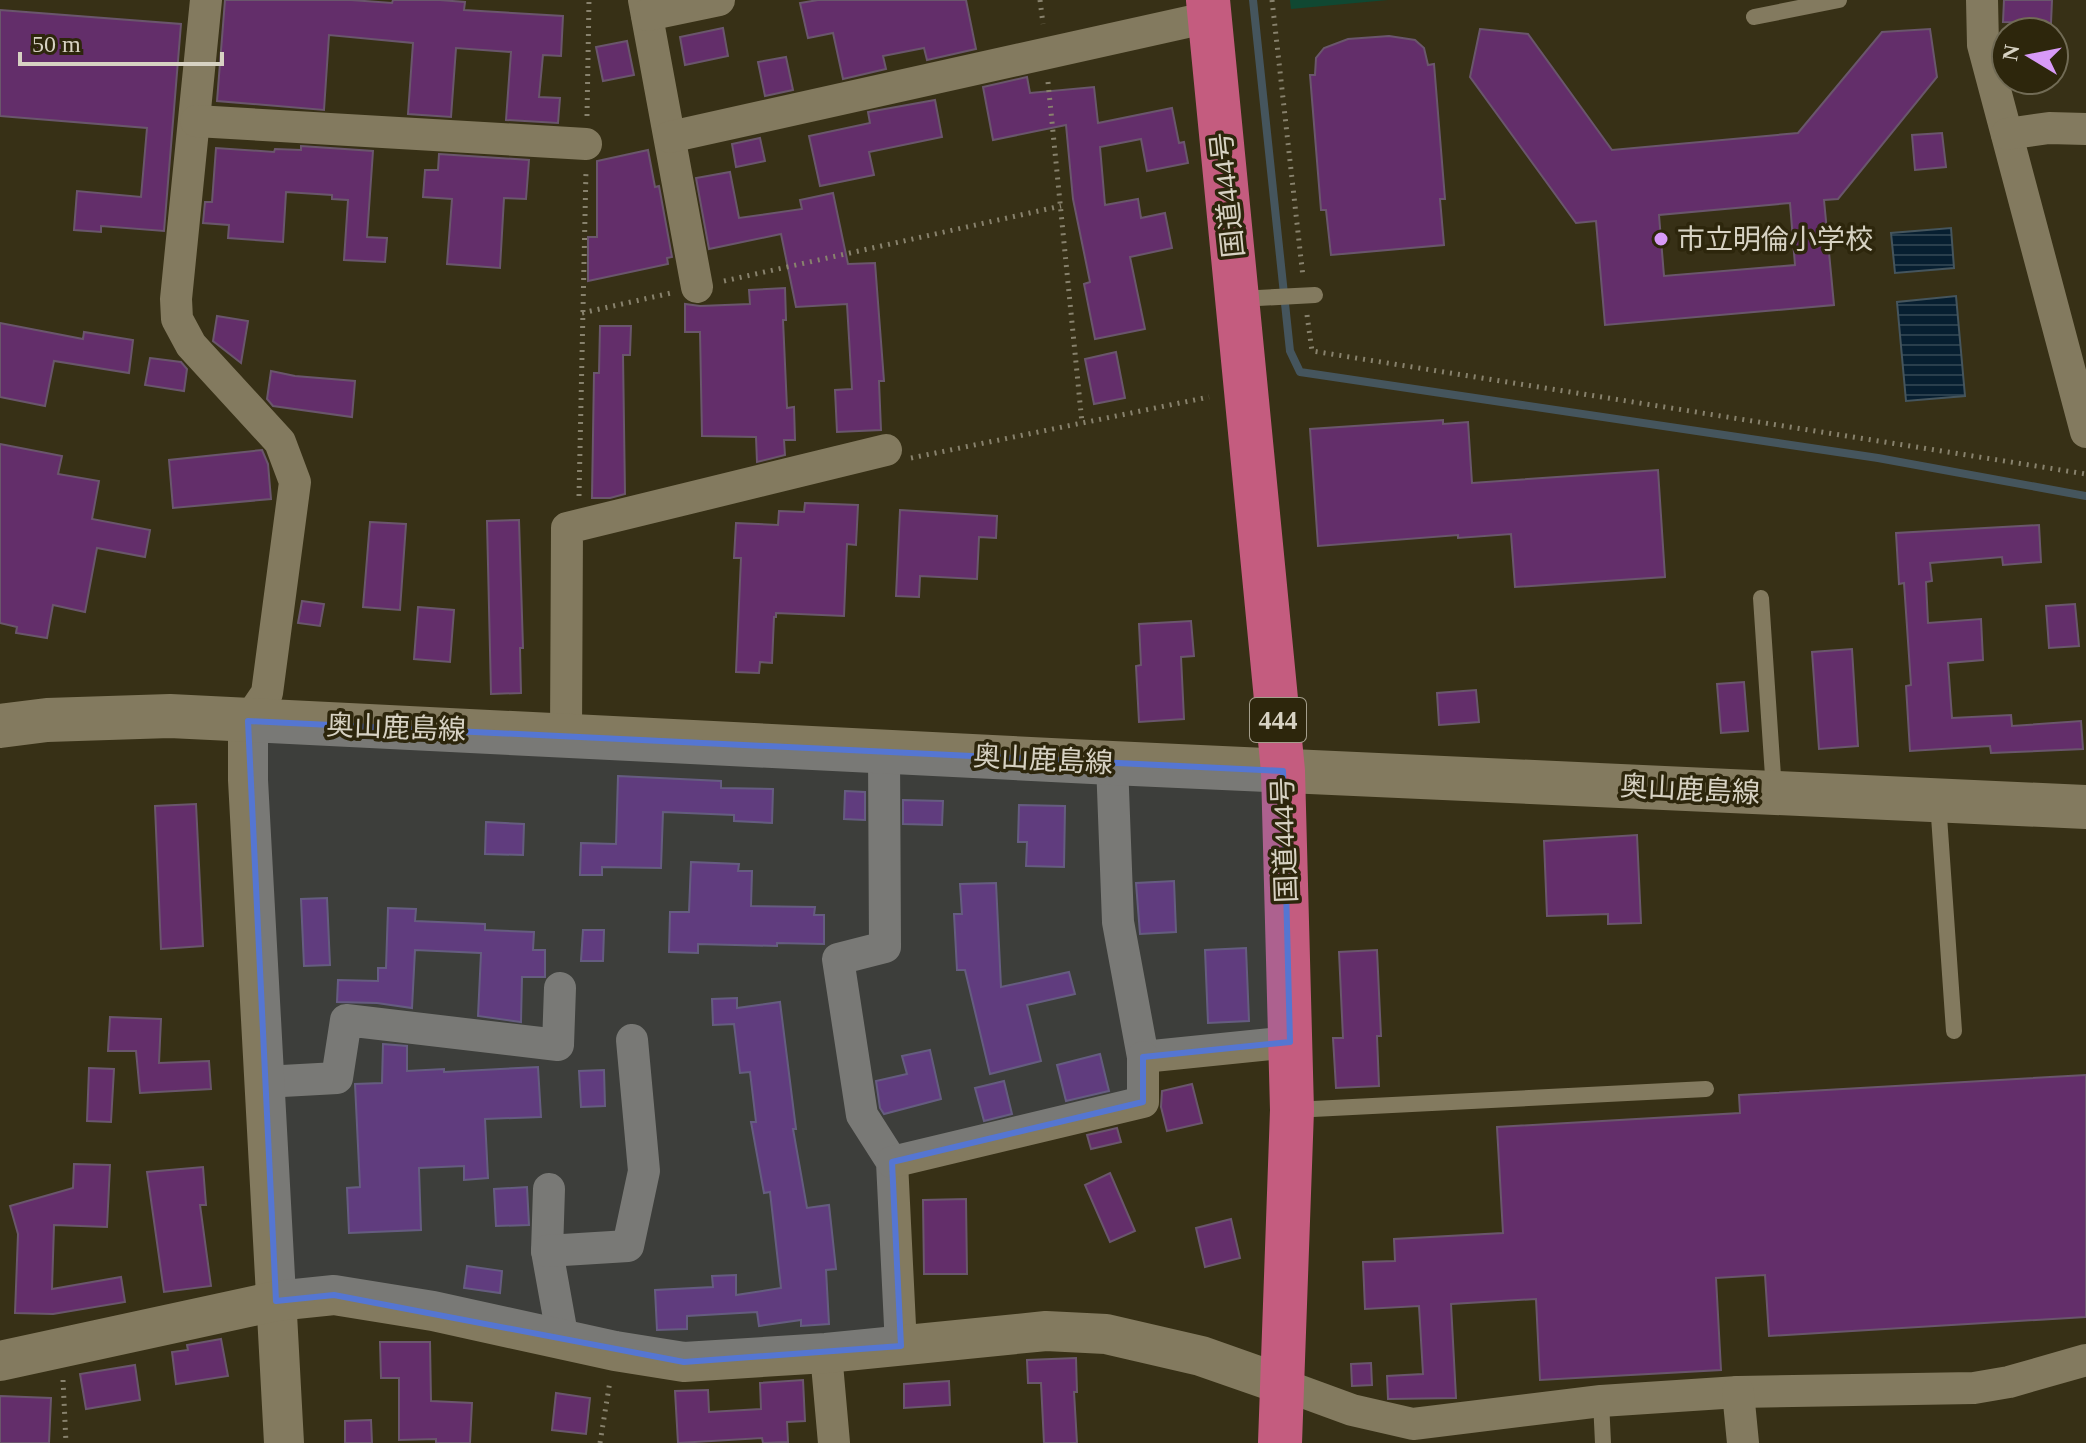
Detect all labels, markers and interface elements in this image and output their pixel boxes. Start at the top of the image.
scale bar [20,16,222,66]
north arrow [1990,16,2070,96]
text: 50 m [32,31,81,57]
text: N [1997,43,2025,63]
street label: 国道444号 [1205,131,1249,259]
place label: 市立明倫小学校 [1677,224,1873,255]
marker: 市立明倫小学校 [1652,230,1670,248]
road number: 444 [1250,698,1306,742]
street label: 奥山鹿島線 [325,710,466,745]
street label: 奥山鹿島線 [972,740,1114,779]
street label: 奥山鹿島線 [1619,770,1761,809]
street label: 国道444号 [1267,776,1302,903]

